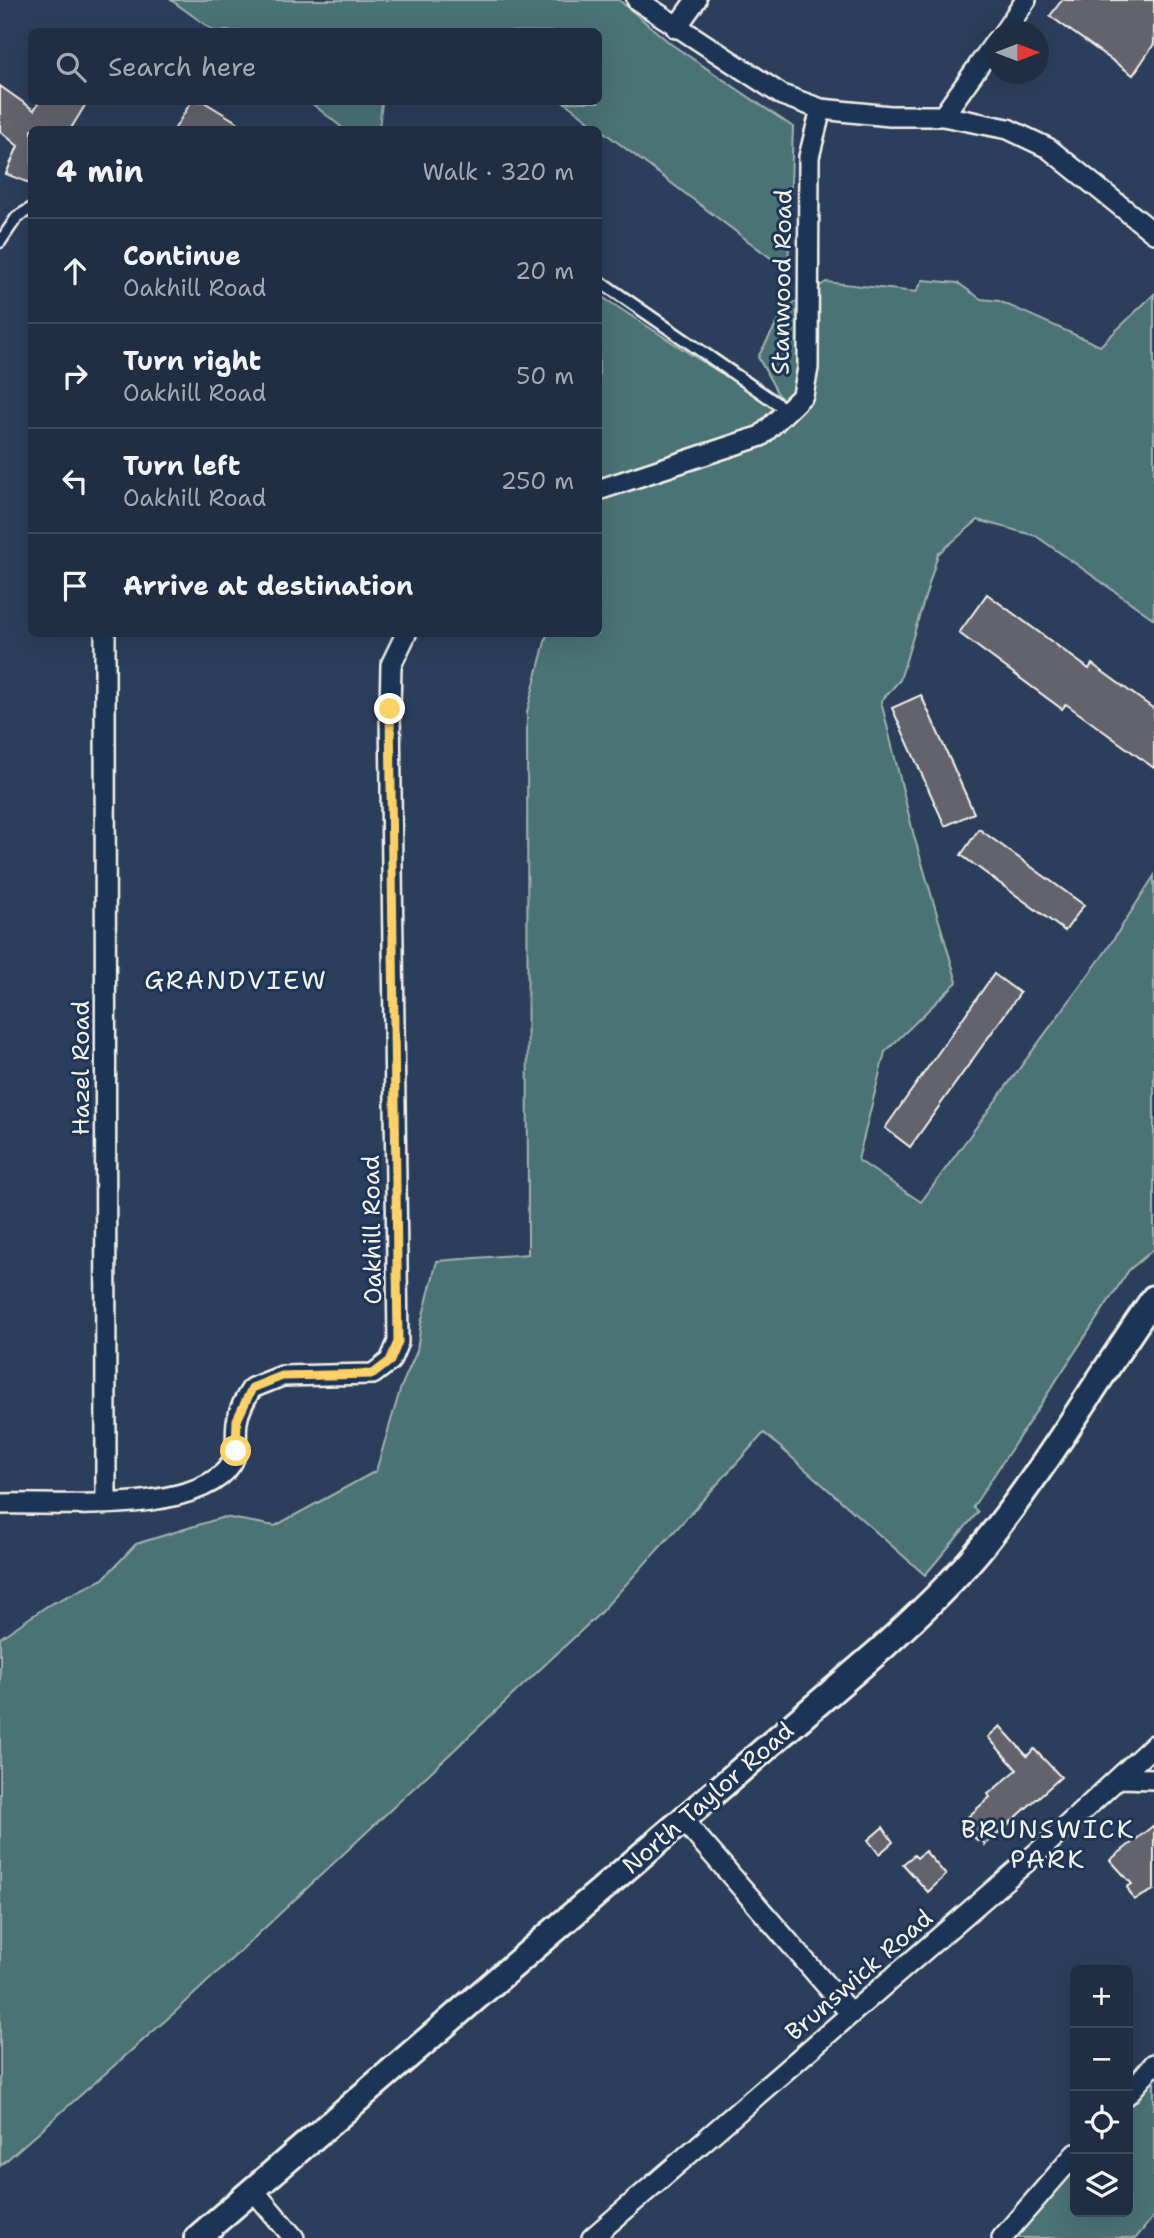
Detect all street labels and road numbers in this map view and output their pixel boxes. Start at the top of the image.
street label: Stanwood Road [764,189,800,375]
street label: Hazel Road [65,1001,97,1135]
street label: Oakhill Road [355,1155,389,1305]
street label: North Taylor Road [616,1715,800,1881]
street label: Brunswick Road [779,1902,939,2048]

